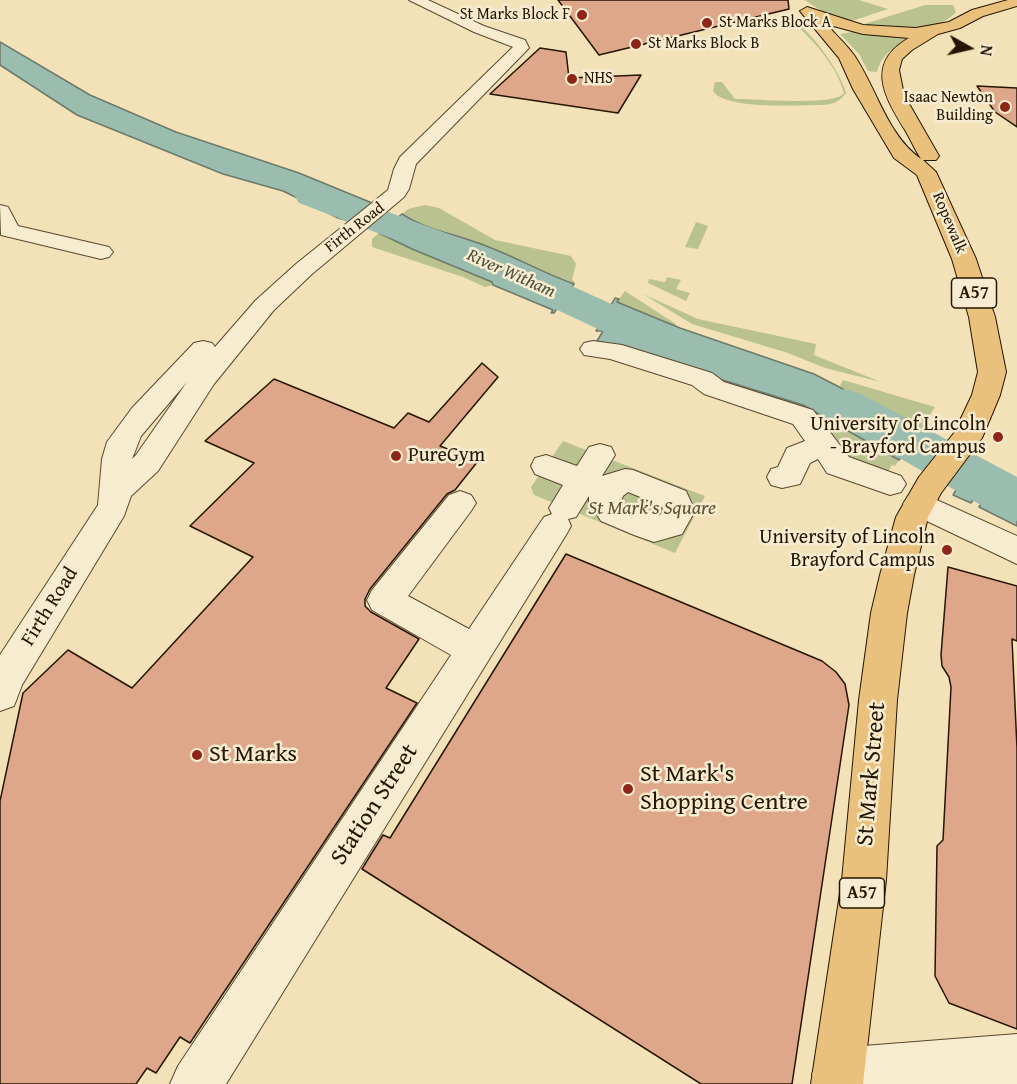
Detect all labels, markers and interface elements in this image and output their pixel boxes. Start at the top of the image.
place label: St Marks Block F [460,5,570,25]
marker: St Marks Block F [575,8,589,22]
place label: St Marks Block A [719,13,831,33]
marker: St Marks Block A [700,16,714,30]
north arrow [939,18,999,78]
place label: St Marks Block B [648,34,760,54]
marker: St Marks Block B [629,37,643,51]
text: N [974,44,999,57]
place label: NHS [584,69,613,89]
marker: NHS [565,72,579,86]
place label: Isaac Newton Building [904,88,993,126]
marker: Isaac Newton Building [998,100,1012,114]
street label: Ropewalk [928,189,970,257]
street label: Firth Road [321,199,389,257]
water label: River Witham [463,245,559,303]
road number: A57 [952,278,996,308]
place label: University of Lincoln - Brayford Campus [810,413,986,460]
marker: University of Lincoln - Brayford Campus [991,430,1005,444]
place label: PureGym [408,444,485,468]
marker: PureGym [389,449,403,463]
park label: St Mark's Square [588,497,716,521]
place label: University of Lincoln Brayford Campus [759,526,935,573]
marker: University of Lincoln Brayford Campus [940,543,954,557]
street label: Firth Road [16,563,84,651]
street label: St Mark Street [851,701,893,847]
street label: Station Street [325,739,425,871]
place label: St Marks [209,741,297,769]
marker: St Marks [190,748,204,762]
place label: St Mark's Shopping Centre [640,761,808,817]
marker: St Mark's Shopping Centre [621,782,635,796]
road number: A57 [840,878,884,908]

